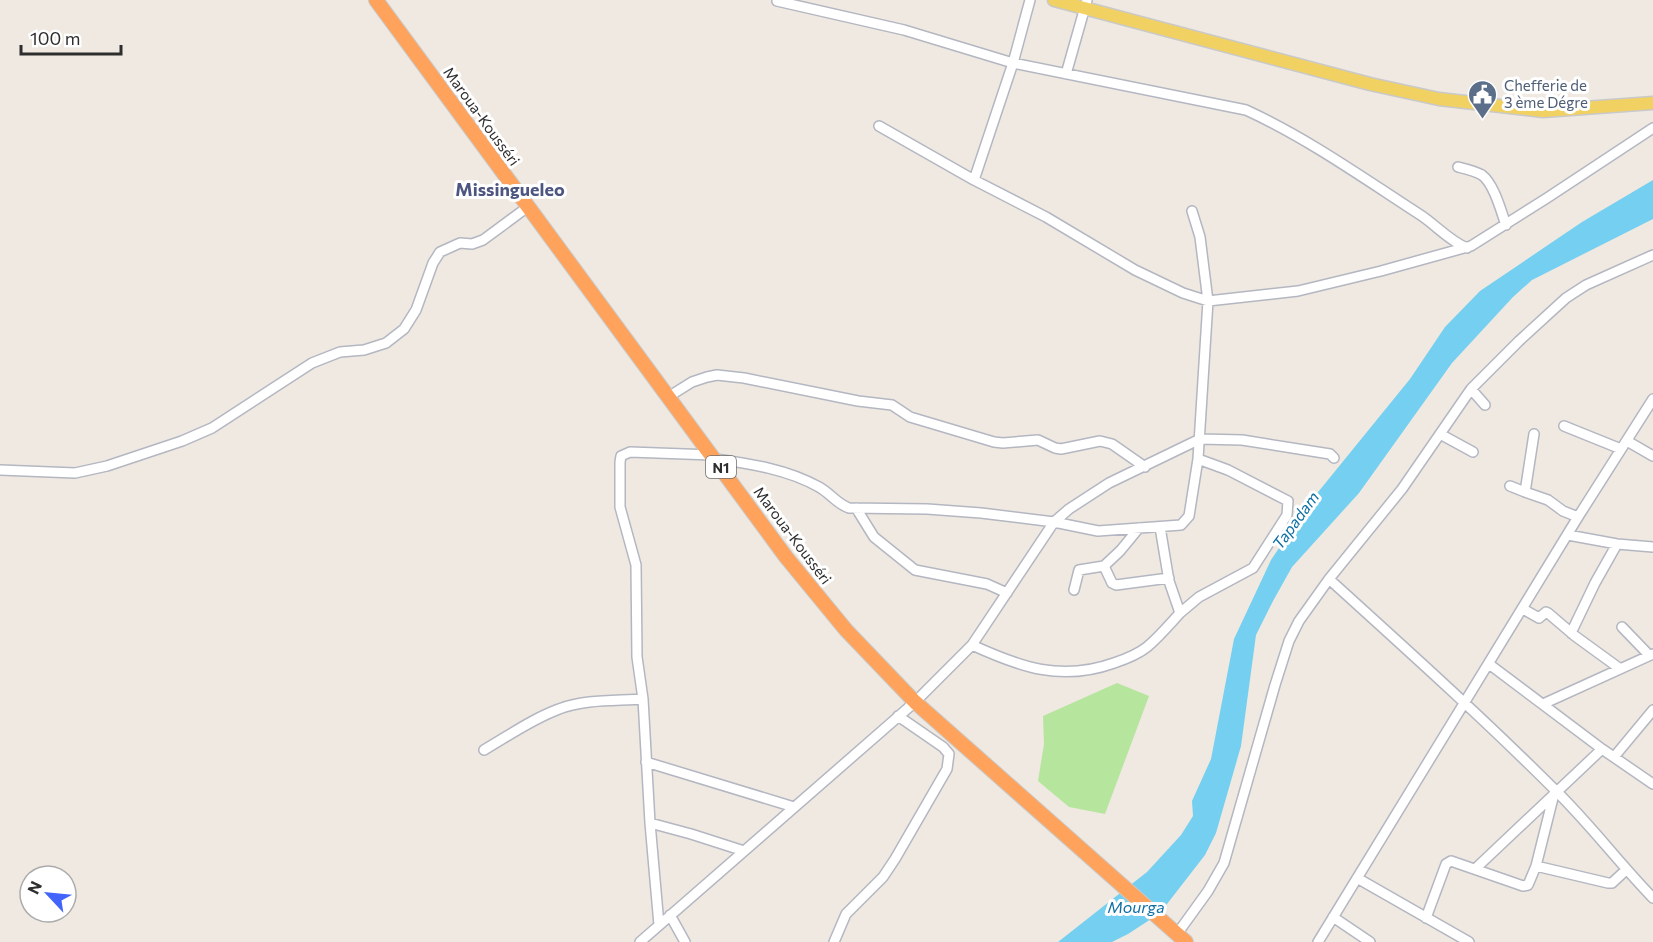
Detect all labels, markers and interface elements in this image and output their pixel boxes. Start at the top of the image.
scale bar [21,18,122,56]
text: 100 m [30,27,80,49]
street label: Maroua-Kousséri [440,63,524,169]
place label: Chefferie de 3 ème Dégre [1504,76,1588,111]
public building icon: Chefferie de 3 ème Dégre [1467,78,1499,120]
district label: Missingueleo [455,178,565,200]
road number: N1 [706,456,736,478]
street label: Maroua-Kousséri [750,483,836,587]
water label: Tapadam [1268,487,1322,553]
north arrow [18,864,78,924]
text: N [23,878,45,897]
water label: Mourga [1107,897,1165,916]

